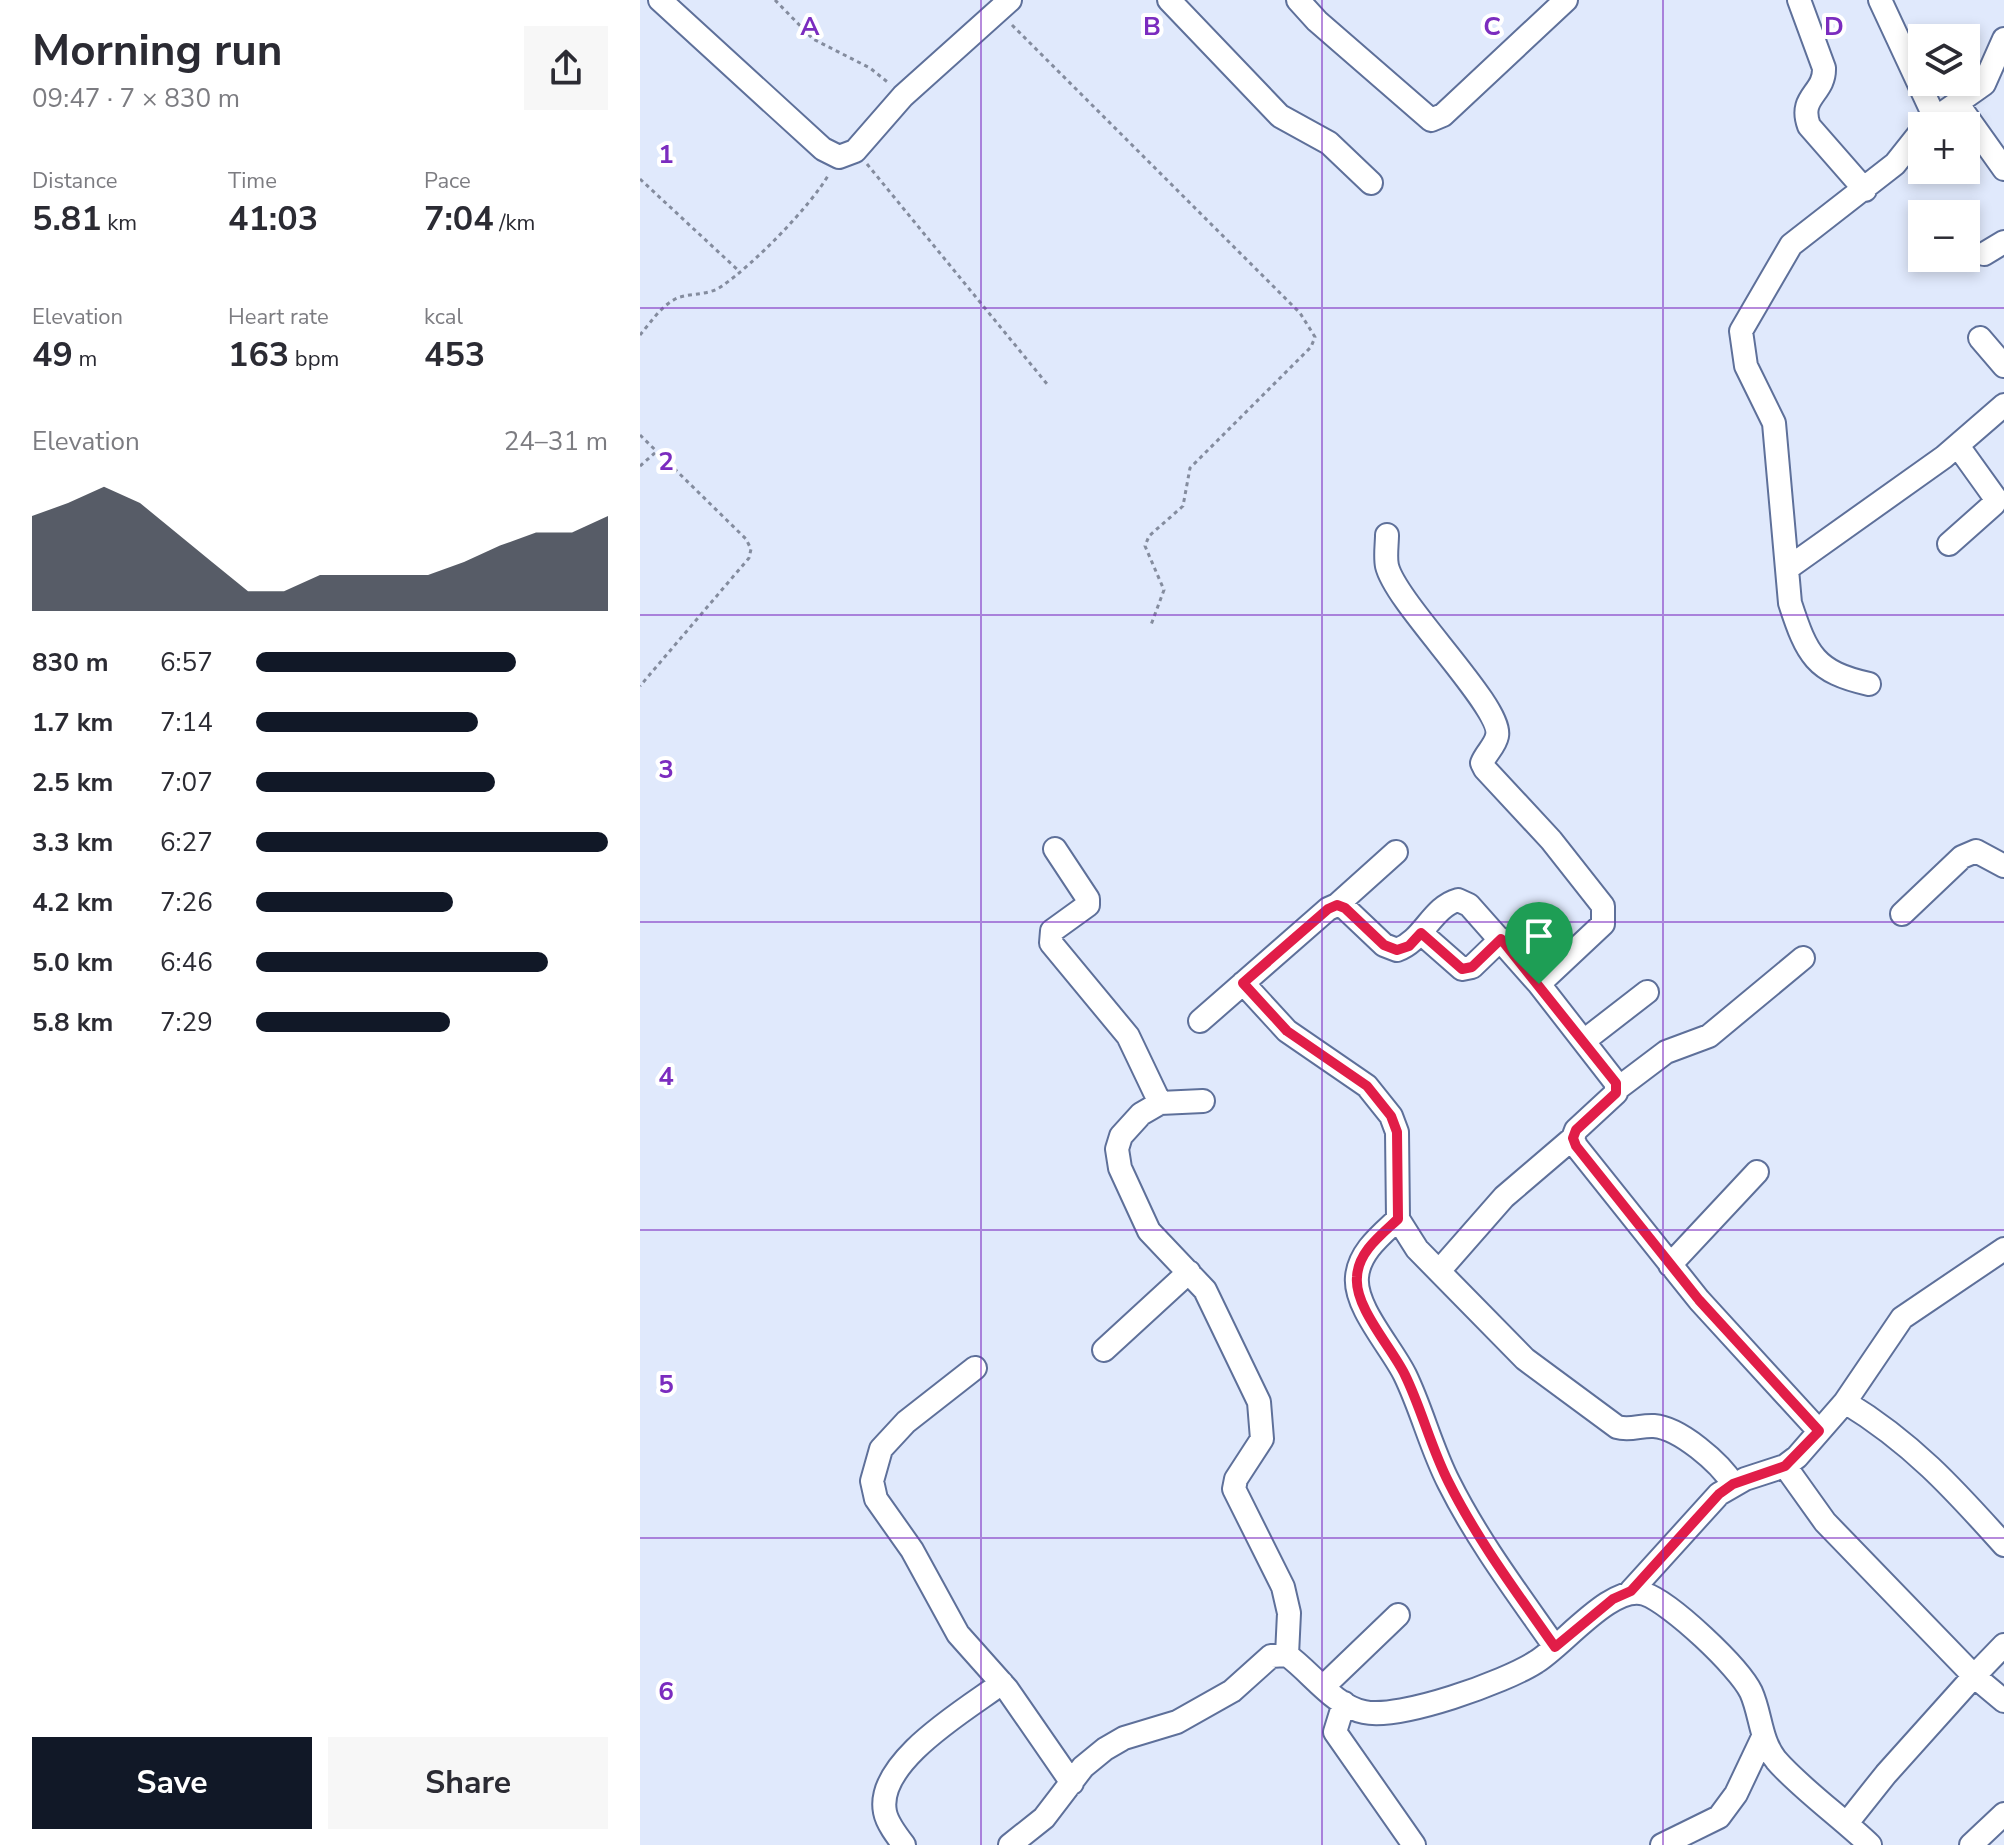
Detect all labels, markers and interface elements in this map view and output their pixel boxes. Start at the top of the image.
text: A [800,9,820,44]
text: B [1143,9,1161,44]
text: C [1483,9,1501,44]
text: D [1824,9,1844,44]
text: Morning run [32,21,282,81]
map controls [1908,24,1980,272]
button: layers [1908,24,1980,96]
button: share [524,26,608,110]
text: 09:47 · 7 × 830 m [32,81,240,116]
button: + [1908,112,1980,184]
text: 1 [658,137,674,172]
text: Distance [32,166,117,196]
text: Time [228,166,277,196]
text: Pace [424,166,471,196]
text: 5.81 [32,196,102,242]
text: 41:03 [228,196,318,242]
text: 7:04 [424,196,494,242]
button: − [1908,200,1980,272]
text: km [102,208,137,238]
text: /km [494,208,535,238]
text: Elevation [32,302,123,332]
text: Heart rate [228,302,329,332]
text: kcal [424,302,463,332]
text: 49 [32,332,73,378]
text: 163 [228,332,289,378]
text: 453 [424,332,485,378]
text: m [73,344,97,374]
text: bpm [289,344,339,374]
text: Elevation [32,424,140,459]
text: 24–31 m [504,424,608,459]
text: 2 [658,444,674,479]
text: 830 m [32,645,109,680]
text: 6:57 [160,645,213,680]
text: 1.7 km [32,705,113,740]
text: 7:14 [160,705,213,740]
text: 3 [658,752,674,787]
text: 2.5 km [32,765,113,800]
text: 7:07 [160,765,213,800]
text: 3.3 km [32,825,113,860]
text: 6:27 [160,825,213,860]
text: 4.2 km [32,885,113,920]
text: 7:26 [160,885,213,920]
pin [1505,902,1573,984]
icon: arrive [1517,914,1561,958]
text: 5.0 km [32,945,113,980]
text: 6:46 [160,945,213,980]
text: 5.8 km [32,1005,113,1040]
text: 7:29 [160,1005,213,1040]
text: 4 [658,1059,674,1094]
text: 5 [658,1367,674,1402]
text: 6 [658,1674,674,1709]
button: Save [32,1737,312,1829]
button: Share [328,1737,608,1829]

